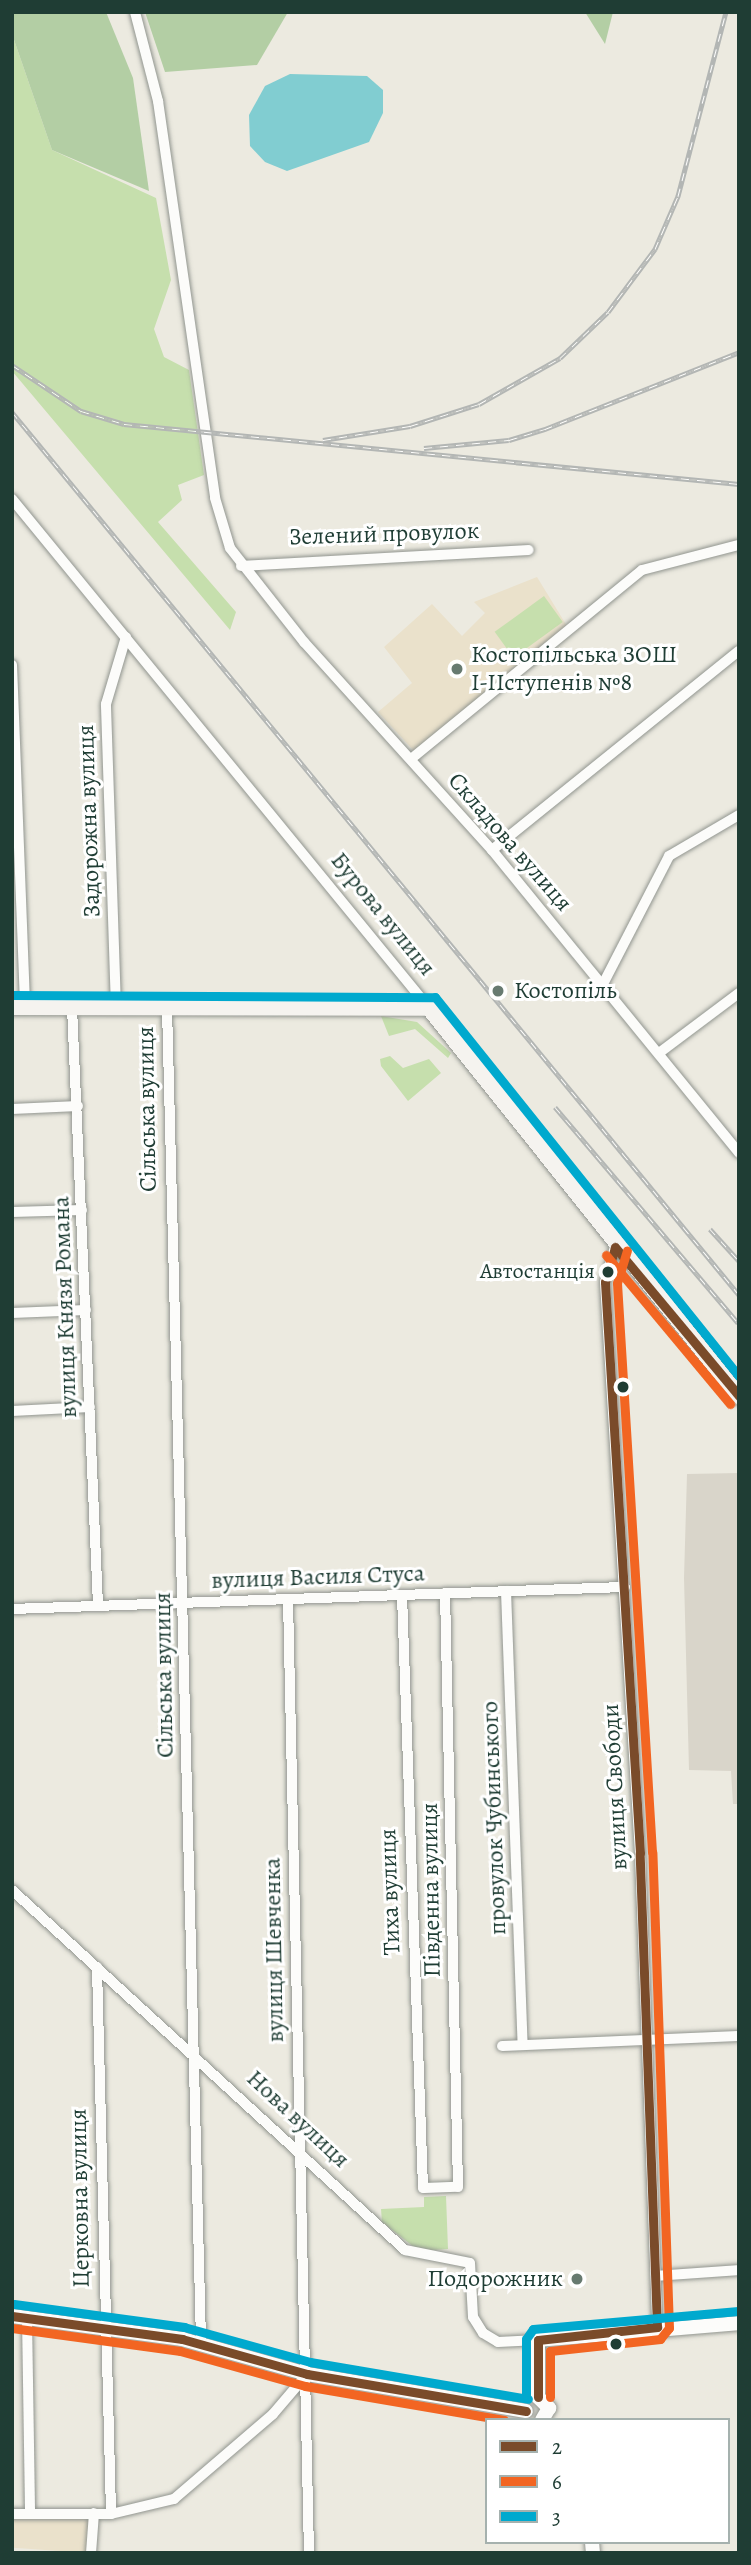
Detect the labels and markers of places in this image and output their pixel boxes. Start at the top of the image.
place label: Костопільська ЗОШ І-ІІступенів №8 [471,641,677,697]
marker: Костопільська ЗОШ І-ІІступенів №8 [449,661,465,677]
place label: Костопіль [514,977,617,1005]
marker: Костопіль [488,981,508,1001]
place label: Автостанція [480,1259,595,1285]
marker: Автостанція [601,1265,615,1279]
unlabelled marker [616,1380,630,1394]
place label: Подорожник [428,2265,563,2293]
marker: Подорожник [569,2271,585,2287]
unlabelled marker [609,2337,623,2351]

